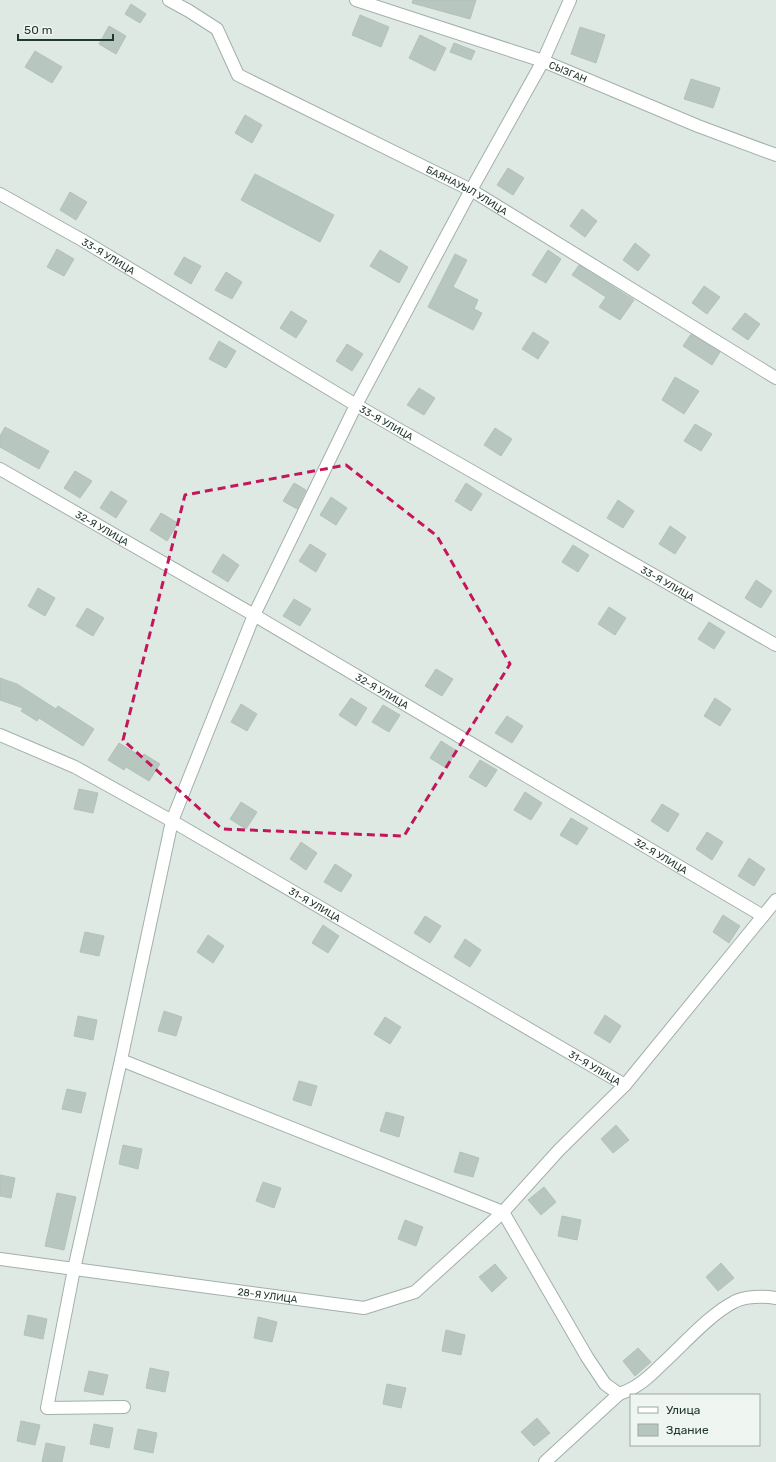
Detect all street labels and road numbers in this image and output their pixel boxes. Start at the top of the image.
street label: СЫЗГАН [547,59,589,86]
street label: БАЯНАУЫЛ УЛИЦА [424,164,510,218]
street label: 33-Я УЛИЦА [79,236,137,278]
street label: 33-Я УЛИЦА [357,403,415,444]
street label: 32-Я УЛИЦА [73,509,131,549]
street label: 33-Я УЛИЦА [638,564,697,604]
street label: 32-Я УЛИЦА [353,671,411,712]
street label: 32-Я УЛИЦА [632,836,690,877]
street label: 31-Я УЛИЦА [286,885,343,925]
street label: 31-Я УЛИЦА [566,1048,623,1088]
street label: 28-Я УЛИЦА [237,1286,298,1306]

